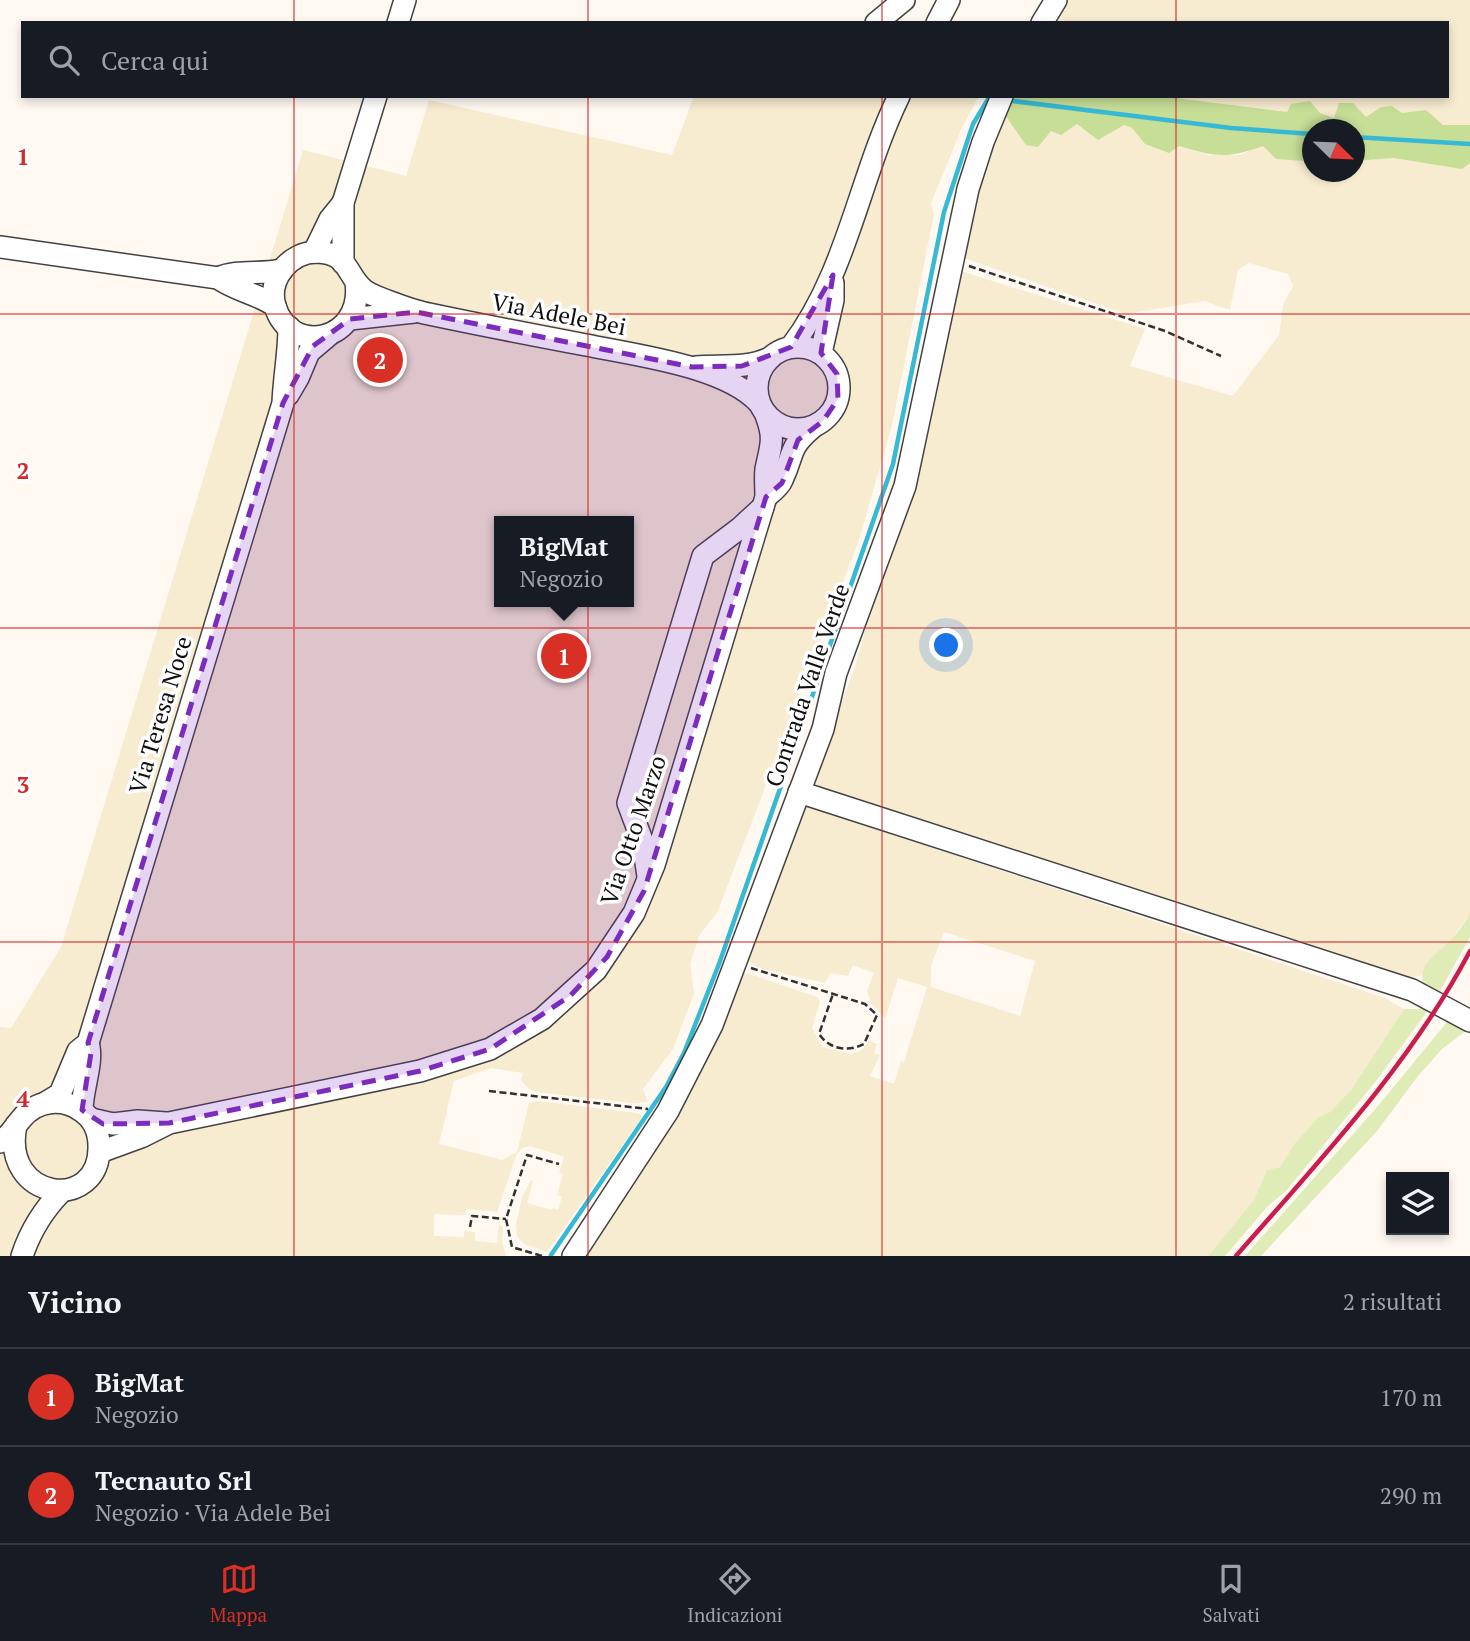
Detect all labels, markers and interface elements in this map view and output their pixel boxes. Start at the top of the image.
search box [21,21,1449,98]
icon: search [45,41,83,79]
text: Cerca qui [101,43,209,77]
north arrow [1302,119,1365,182]
text: 1 [17,141,30,172]
street label: Via Adele Bei [489,286,629,342]
pin: 2 [357,334,403,386]
text: 2 [17,455,30,486]
popup [494,516,634,607]
text: BigMat [519,529,609,563]
text: Negozio [519,563,603,594]
street label: Contrada Valle Verde [758,579,856,791]
your location [929,628,963,662]
pin: 1 [541,630,587,682]
street label: Via Teresa Noce [121,632,199,798]
street label: Via Otto Marzo [593,751,673,909]
text: 3 [17,769,30,800]
text: 4 [17,1083,30,1114]
map controls [1386,1172,1449,1235]
button: layers [1386,1172,1449,1235]
text: Vicino [28,1282,122,1322]
text: 2 risultati [1343,1286,1442,1317]
text: BigMat [95,1365,184,1399]
text: 1 [45,1382,58,1413]
text: 170 m [1380,1382,1442,1413]
text: Negozio [95,1399,179,1430]
text: Tecnauto Srl [95,1463,252,1497]
text: 2 [45,1480,58,1511]
text: 290 m [1380,1480,1442,1511]
text: Negozio · Via Adele Bei [95,1497,331,1528]
tab: Mappa [210,1560,267,1627]
tab: Indicazioni [687,1560,782,1627]
tab: Salvati [1202,1560,1260,1627]

